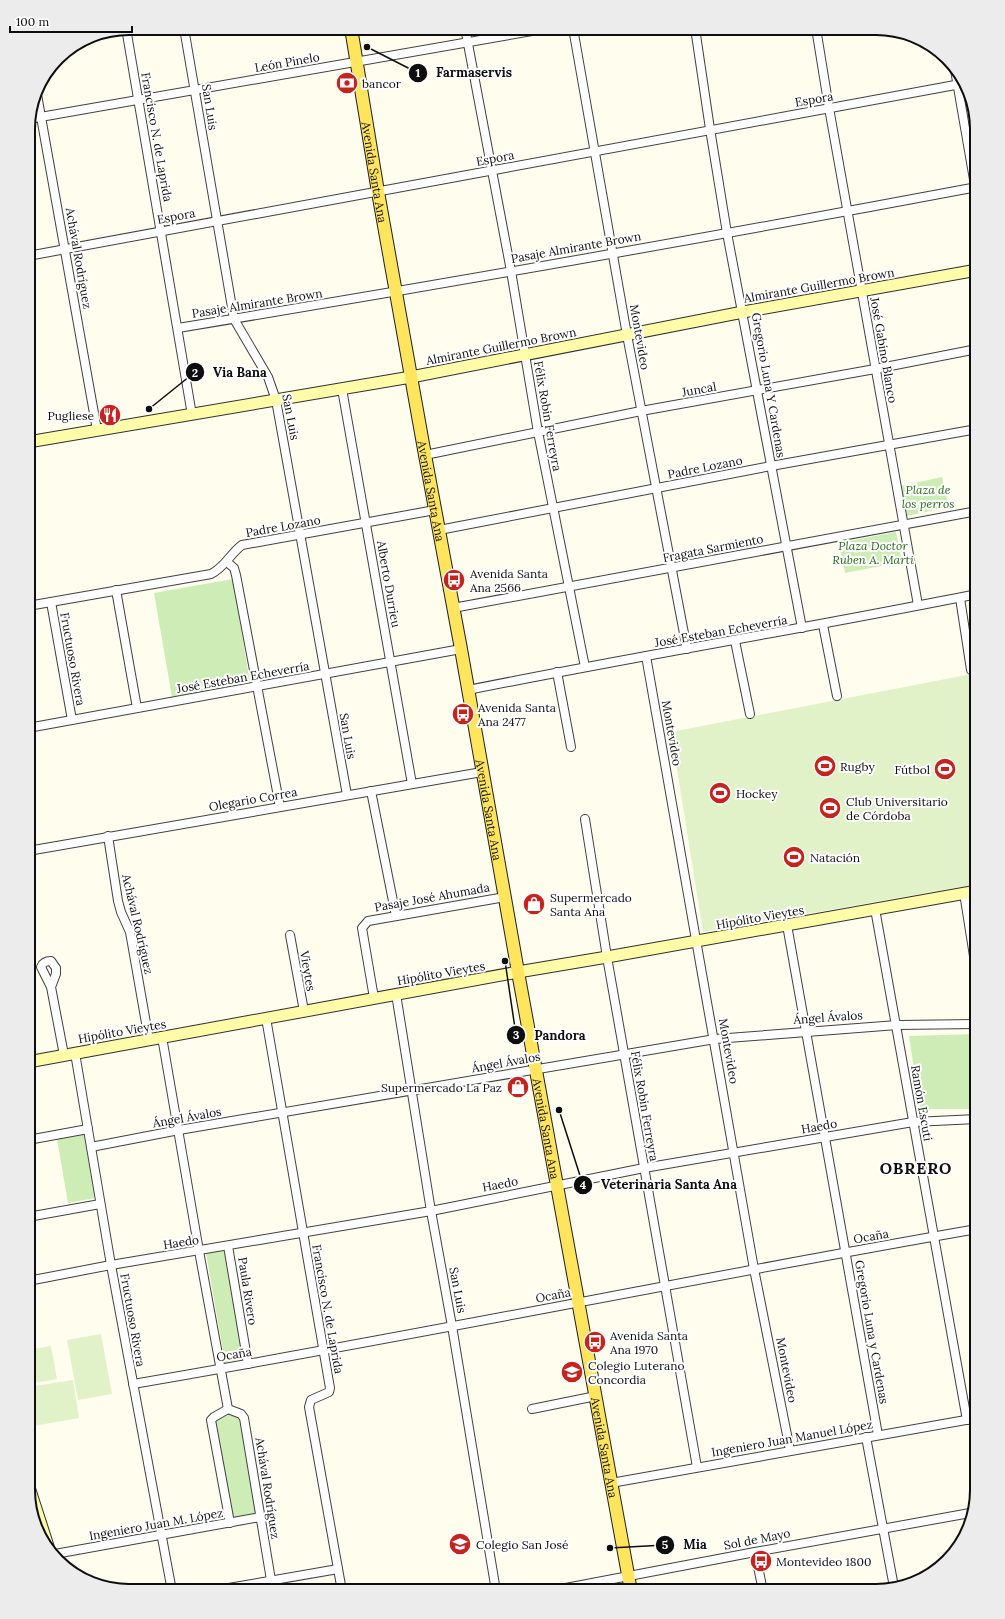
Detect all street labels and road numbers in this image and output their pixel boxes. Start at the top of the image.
street label: León Pinelo [253,49,321,75]
street label: Francisco N. de Laprida [138,71,176,203]
street label: San Luis [199,83,221,132]
street label: Espora [794,88,834,110]
street label: Avenida Santa Ana [359,119,391,224]
street label: Espora [475,147,515,169]
street label: Achával Rodríguez [63,205,95,310]
street label: Espora [156,205,196,227]
street label: Pasaje Almirante Brown [510,228,642,266]
street label: Almirante Guillermo Brown [741,264,896,306]
street label: Pasaje Almirante Brown [191,285,323,321]
street label: José Gabino Blanco [867,295,901,404]
street label: Montevideo [627,303,653,371]
street label: Gregorio Luna Y Cardenas [749,311,789,459]
street label: Almirante Guillermo Brown [424,324,577,368]
street label: Félix Robin Ferreyra [531,360,565,472]
street label: Juncal [680,379,717,400]
street label: San Luis [279,393,303,442]
street label: Avenida Santa Ana [415,438,448,543]
street label: Padre Lozano [666,452,744,482]
street label: Padre Lozano [244,512,322,540]
street label: Fragata Sarmiento [661,531,765,565]
street label: Alberto Durrieu [374,538,404,629]
street label: Fructuoso Rivera [57,611,89,707]
street label: José Esteban Echeverría [653,612,788,650]
street label: José Esteban Echeverría [175,658,310,696]
street label: Montevideo [659,699,685,767]
street label: San Luis [337,712,359,761]
street label: Avenida Santa Ana [473,757,506,861]
street label: Olegario Correa [208,784,298,814]
street label: Achával Rodríguez [119,871,157,976]
street label: Pasaje José Ahumada [373,879,491,915]
street label: Hipólito Vieytes [715,902,806,932]
street label: Vieytes [297,949,319,993]
street label: Hipólito Vieytes [396,958,487,988]
street label: Ángel Ávalos [792,1007,864,1027]
street label: Hipólito Vieytes [77,1016,168,1046]
street label: Montevideo [716,1017,742,1085]
street label: Ángel Ávalos [469,1048,542,1076]
street label: Félix Robin Ferreyra [628,1050,662,1162]
street label: Ramón Escuti [908,1064,936,1142]
street label: Avenida Santa Ana [530,1076,563,1180]
street label: Ángel Ávalos [150,1103,223,1131]
street label: Haedo [800,1115,838,1137]
street label: Haedo [481,1173,519,1195]
street label: Ocaña [852,1226,890,1246]
street label: Haedo [162,1232,200,1252]
street label: Francisco N. de Laprida [309,1243,347,1375]
street label: Paula Rivero [235,1256,261,1326]
street label: Gregorio Luna y Cardenas [852,1259,892,1405]
street label: San Luis [446,1266,470,1315]
street label: Fructuoso Rivera [117,1272,149,1368]
street label: Ocaña [534,1284,572,1306]
street label: Montevideo [773,1336,801,1404]
street label: Ocaña [215,1344,253,1364]
street label: Avenida Santa Ana [588,1395,621,1499]
street label: Ingeniero Juan Manuel López [710,1416,874,1460]
street label: Achával Rodríguez [252,1435,283,1540]
street label: Ingeniero Juan M. López [88,1505,224,1543]
street label: Sol de Mayo [722,1525,792,1553]

